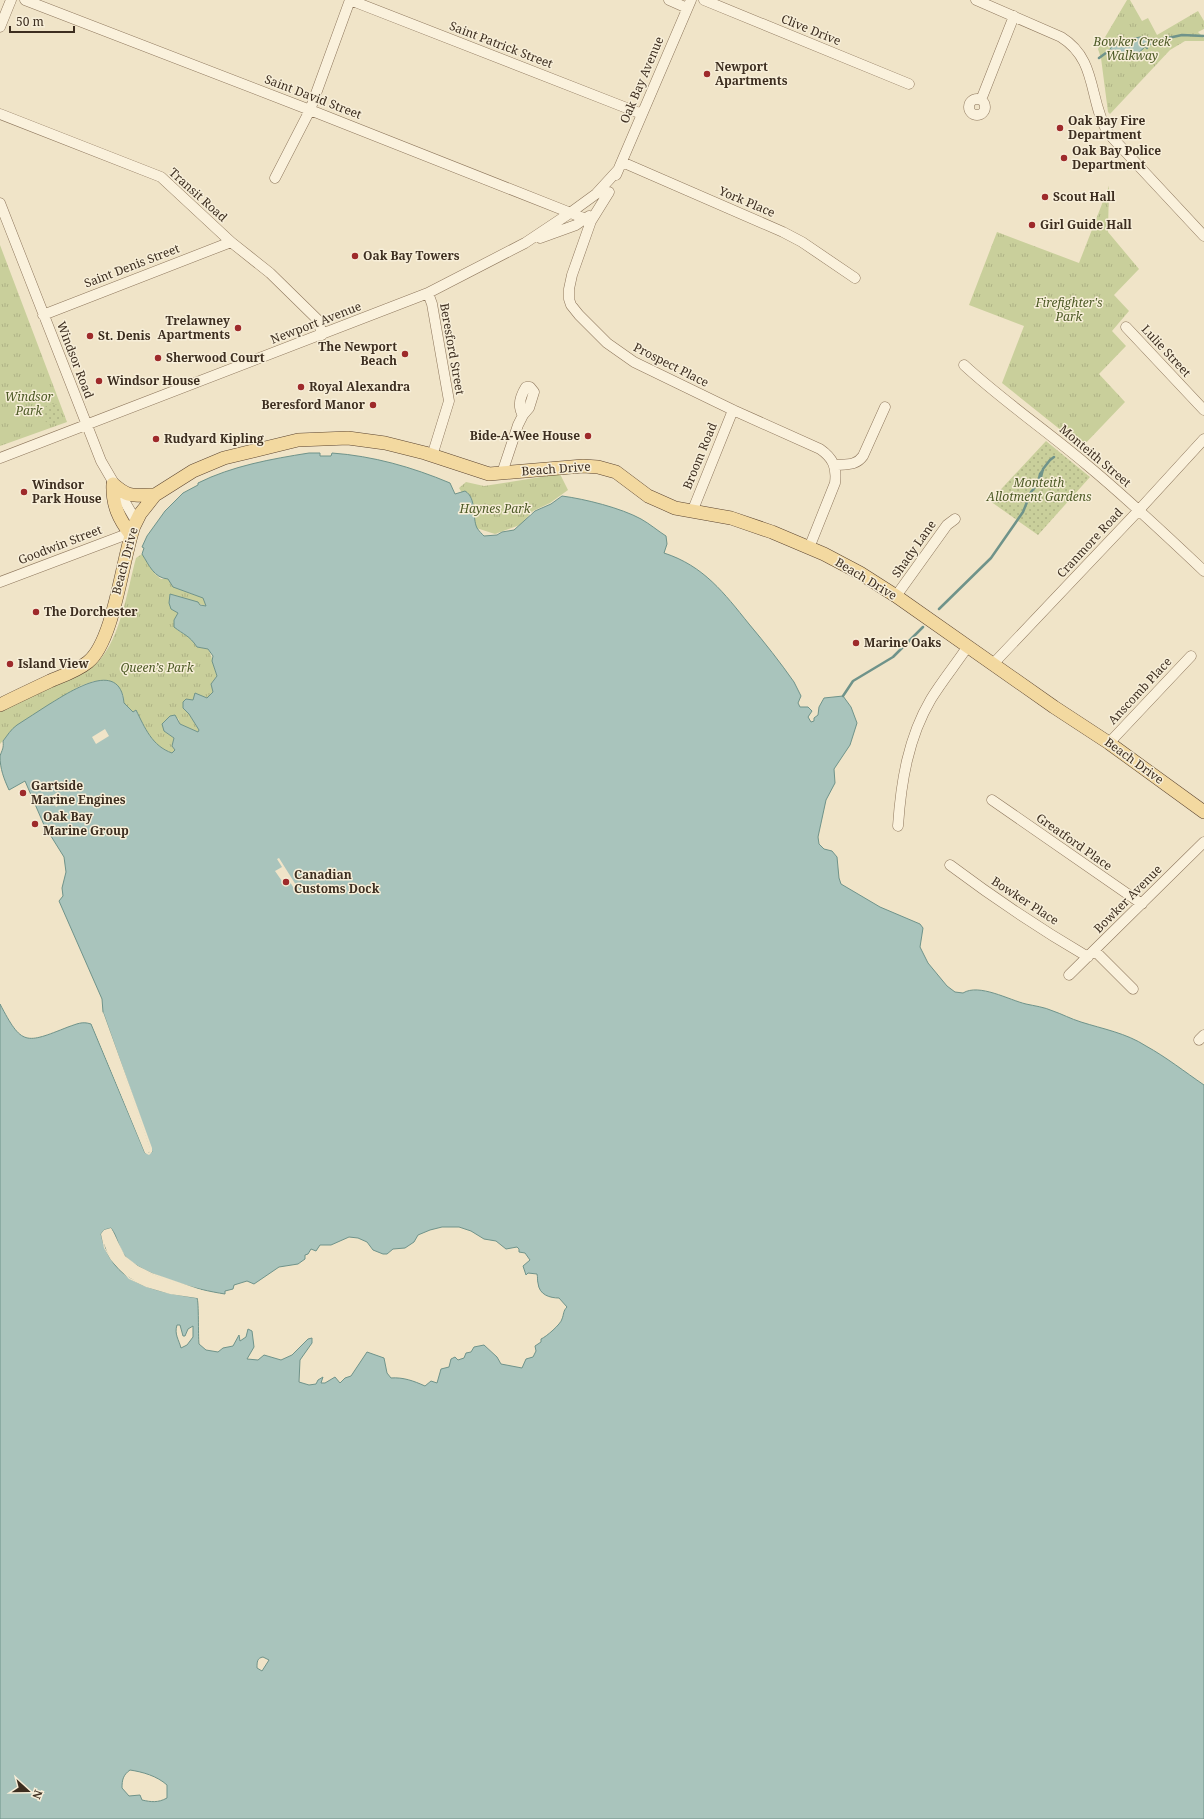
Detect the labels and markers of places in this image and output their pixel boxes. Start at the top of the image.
place label: Newport Apartments [715,58,788,89]
marker: Newport Apartments [702,69,712,79]
place label: Oak Bay Fire Department [1068,112,1145,143]
marker: Oak Bay Fire Department [1055,123,1065,133]
place label: Oak Bay Police Department [1072,142,1161,173]
marker: Oak Bay Police Department [1059,153,1069,163]
place label: Scout Hall [1053,188,1116,205]
marker: Scout Hall [1040,192,1050,202]
place label: Girl Guide Hall [1040,216,1133,233]
marker: Girl Guide Hall [1027,220,1037,230]
place label: Oak Bay Towers [363,247,460,264]
marker: Oak Bay Towers [350,251,360,261]
place label: Trelawney Apartments [158,312,230,343]
marker: Trelawney Apartments [233,323,243,333]
place label: St. Denis [98,327,151,344]
marker: St. Denis [85,331,95,341]
place label: The Newport Beach [318,338,397,369]
place label: Sherwood Court [166,349,265,366]
marker: The Newport Beach [400,349,410,359]
marker: Sherwood Court [153,353,163,363]
place label: Windsor House [107,372,200,389]
marker: Windsor House [94,376,104,386]
place label: Royal Alexandra [309,378,410,395]
marker: Royal Alexandra [296,382,306,392]
place label: Beresford Manor [261,396,366,413]
marker: Beresford Manor [368,400,378,410]
place label: Bide-A-Wee House [470,427,580,444]
place label: Rudyard Kipling [164,430,264,447]
marker: Bide-A-Wee House [583,431,593,441]
marker: Rudyard Kipling [151,434,161,444]
place label: Windsor Park House [32,476,102,507]
marker: Windsor Park House [19,487,29,497]
place label: The Dorchester [44,603,138,620]
marker: The Dorchester [31,607,41,617]
place label: Marine Oaks [864,634,941,651]
marker: Marine Oaks [851,638,861,648]
place label: Island View [18,655,89,672]
marker: Island View [5,659,15,669]
place label: Gartside Marine Engines [31,777,126,808]
marker: Gartside Marine Engines [18,788,28,798]
place label: Oak Bay Marine Group [43,808,129,839]
marker: Oak Bay Marine Group [30,819,40,829]
place label: Canadian Customs Dock [294,866,380,897]
marker: Canadian Customs Dock [281,877,291,887]

